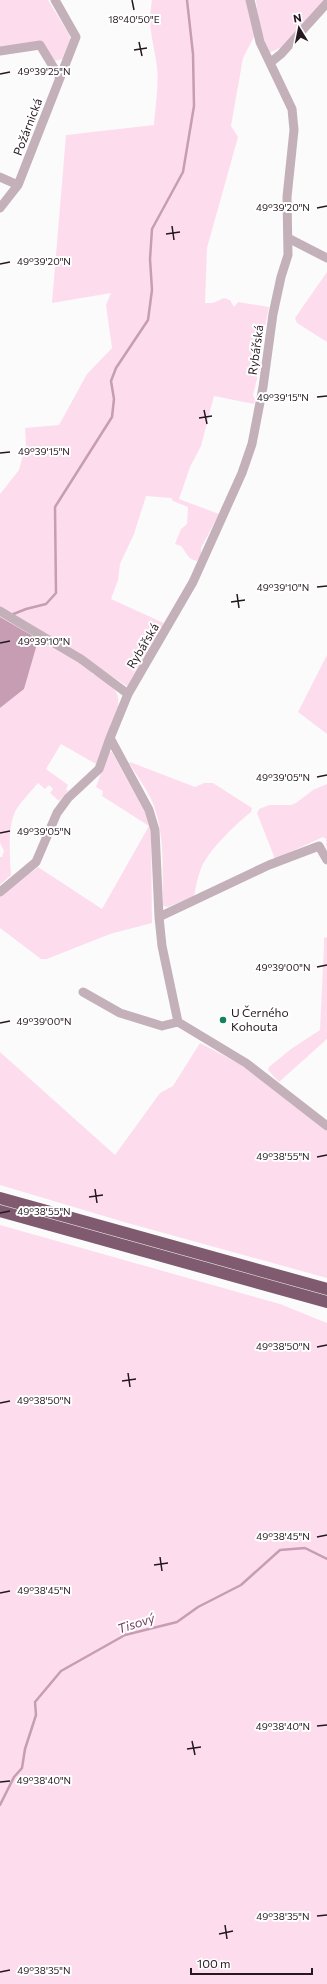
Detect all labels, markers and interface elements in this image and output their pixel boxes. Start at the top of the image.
north arrow [279,8,319,48]
text: N [292,11,302,25]
text: 18°40'50"E [108,13,160,25]
text: 49°39'25"N [17,65,71,77]
street label: Požárnická [10,96,44,157]
text: 49°39'20"N [256,201,310,213]
text: 49°39'20"N [17,255,71,267]
street label: Rybářská [245,324,265,376]
text: 49°39'15"N [257,391,309,403]
text: 49°39'15"N [18,445,70,457]
text: 49°39'10"N [257,581,309,593]
street label: Rybářská [123,620,161,671]
text: 49°39'10"N [18,635,70,647]
text: 49°39'05"N [256,771,310,783]
text: 49°39'05"N [17,825,71,837]
text: 49°39'00"N [256,961,310,973]
place label: U Černého Kohouta [231,1005,289,1033]
text: 49°39'00"N [17,1015,71,1027]
marker: U Černého Kohouta [218,1015,228,1025]
text: 49°38'55"N [256,1150,310,1162]
text: 49°38'55"N [17,1205,71,1217]
text: 49°38'50"N [256,1340,310,1352]
text: 49°38'50"N [17,1394,71,1406]
text: 49°38'45"N [256,1530,310,1542]
text: 49°38'45"N [17,1584,71,1596]
water label: Tisový [115,1609,158,1637]
text: 49°38'40"N [256,1720,310,1732]
text: 49°38'40"N [17,1774,71,1786]
text: 49°38'35"N [256,1910,310,1922]
scale bar [191,1950,312,1976]
text: 100 m [197,1956,231,1970]
text: 49°38'35"N [17,1964,71,1976]

